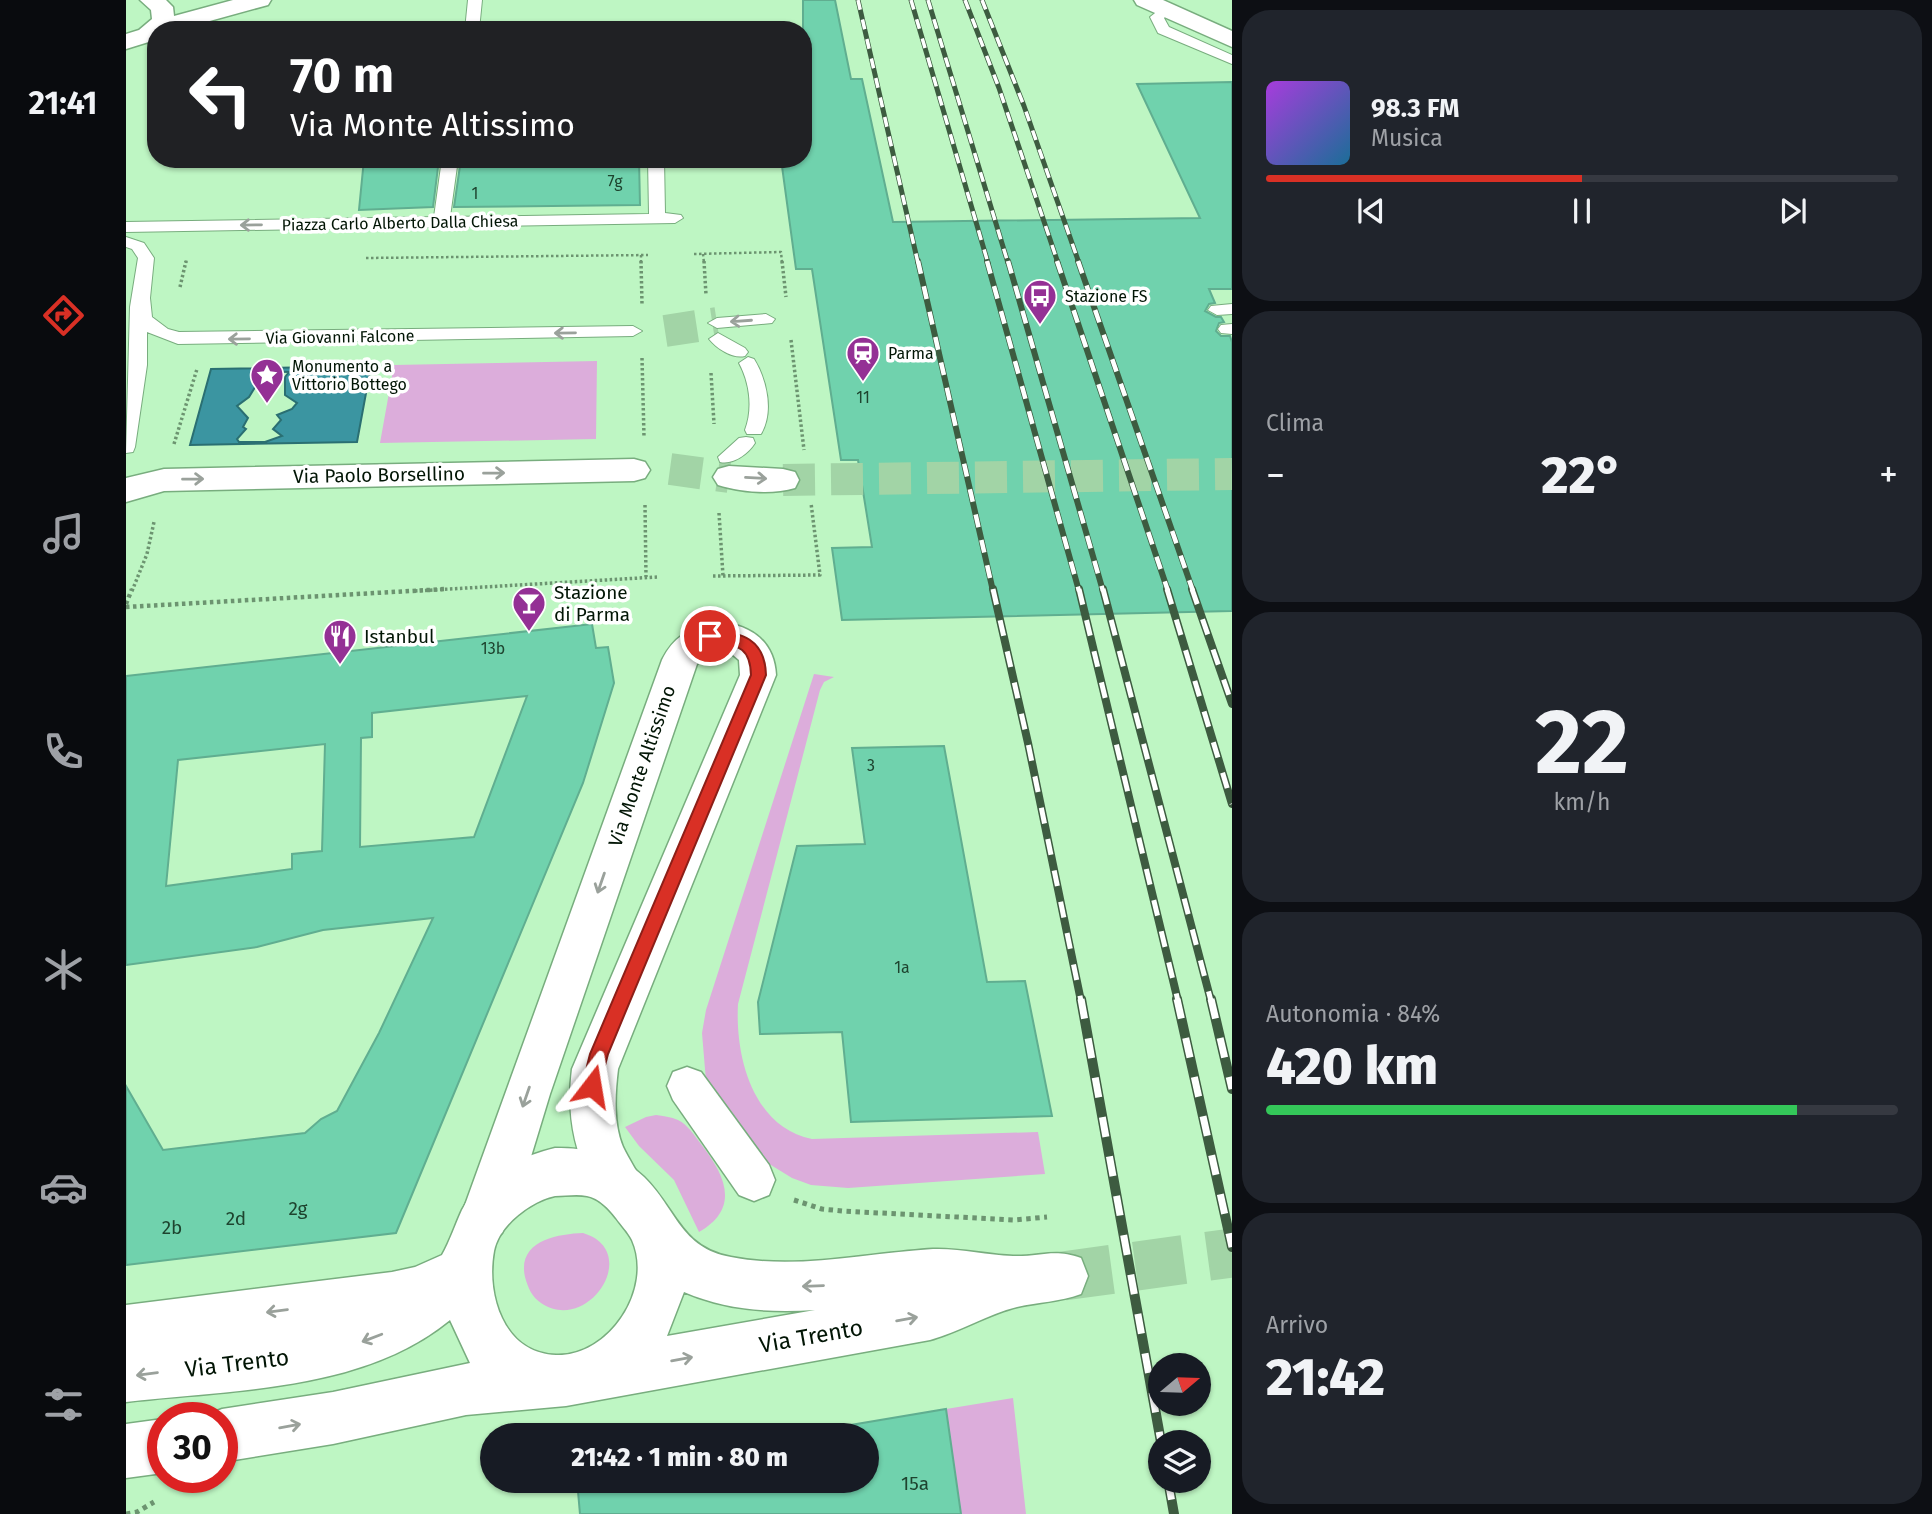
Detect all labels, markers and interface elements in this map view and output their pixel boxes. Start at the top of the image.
text: 70 m [290,46,394,105]
icon: left [175,49,266,140]
text: 21:41 [29,84,97,122]
text: 98.3 FM [1371,93,1459,124]
text: Via Monte Altissimo [290,106,575,144]
text: Musica [1371,124,1443,152]
house number: 7g [607,172,623,191]
house number: 1 [472,184,478,203]
icon: previous [1352,192,1390,230]
icon: pause [1563,192,1601,230]
icon: next [1774,192,1812,230]
street label: Piazza Carlo Alberto Dalla Chiesa [281,211,519,235]
one-way arrow [239,218,262,232]
bus stop icon: Stazione FS [1021,277,1059,326]
place label: Stazione FS [1065,287,1148,306]
icon: directions [39,291,88,340]
one-way arrow [731,315,753,328]
street label: Via Giovanni Falcone [265,326,415,348]
one-way arrow [553,326,576,339]
one-way arrow [228,332,251,346]
station icon: Parma [844,334,882,383]
place label: Parma [888,344,934,363]
place icon: Monumento a Vittorio Bottego [248,356,286,405]
place label: Monumento a Vittorio Bottego [292,357,407,394]
house number: 11 [856,388,870,407]
text: Clima [1266,409,1324,437]
text: 22° [1541,444,1623,507]
text: − [1266,452,1285,498]
text: + [1879,452,1898,498]
street label: Via Paolo Borsellino [293,462,465,488]
one-way arrow [482,466,505,480]
one-way arrow [181,472,204,486]
one-way arrow [744,472,767,485]
icon: music [39,509,88,558]
place label: Stazione di Parma [554,581,630,626]
bar icon: Stazione di Parma [510,584,548,633]
pin [680,606,740,666]
restaurant icon: Istanbul [321,617,359,666]
icon: arrive [691,617,729,655]
place label: Istanbul [364,625,435,648]
house number: 13b [481,639,505,658]
street label: Via Monte Altissimo [604,682,680,850]
text: 22 [1535,688,1629,797]
icon: phone [39,727,88,776]
house number: 3 [867,756,875,775]
text: km/h [1554,788,1610,816]
one-way arrow [594,871,606,893]
icon: climate [39,945,88,994]
house number: 1a [894,958,910,977]
text: Autonomia · 84% [1266,1000,1440,1028]
text: 420 km [1266,1035,1438,1098]
position arrow [555,1049,629,1123]
one-way arrow [519,1086,531,1108]
icon: car [39,1163,88,1212]
house number: 2g [289,1197,308,1220]
house number: 2d [226,1207,246,1230]
house number: 2b [162,1216,182,1239]
one-way arrow [801,1280,824,1293]
one-way arrow [267,1305,289,1318]
text: Arrivo [1266,1311,1328,1339]
one-way arrow [895,1312,917,1325]
street label: Via Trento [757,1313,865,1359]
one-way arrow [361,1332,383,1345]
street label: Via Trento [183,1343,291,1383]
text: 21:42 [1266,1346,1385,1409]
one-way arrow [671,1351,693,1365]
north arrow [1148,1353,1211,1416]
map controls [1148,1353,1211,1493]
one-way arrow [137,1367,159,1380]
icon: filters [39,1380,88,1429]
speed limit sign: 30 [147,1402,238,1493]
one-way arrow [278,1419,301,1432]
button: layers [1148,1430,1211,1493]
text: 21:42 · 1 min · 80 m [571,1442,788,1473]
house number: 15a [901,1472,929,1495]

